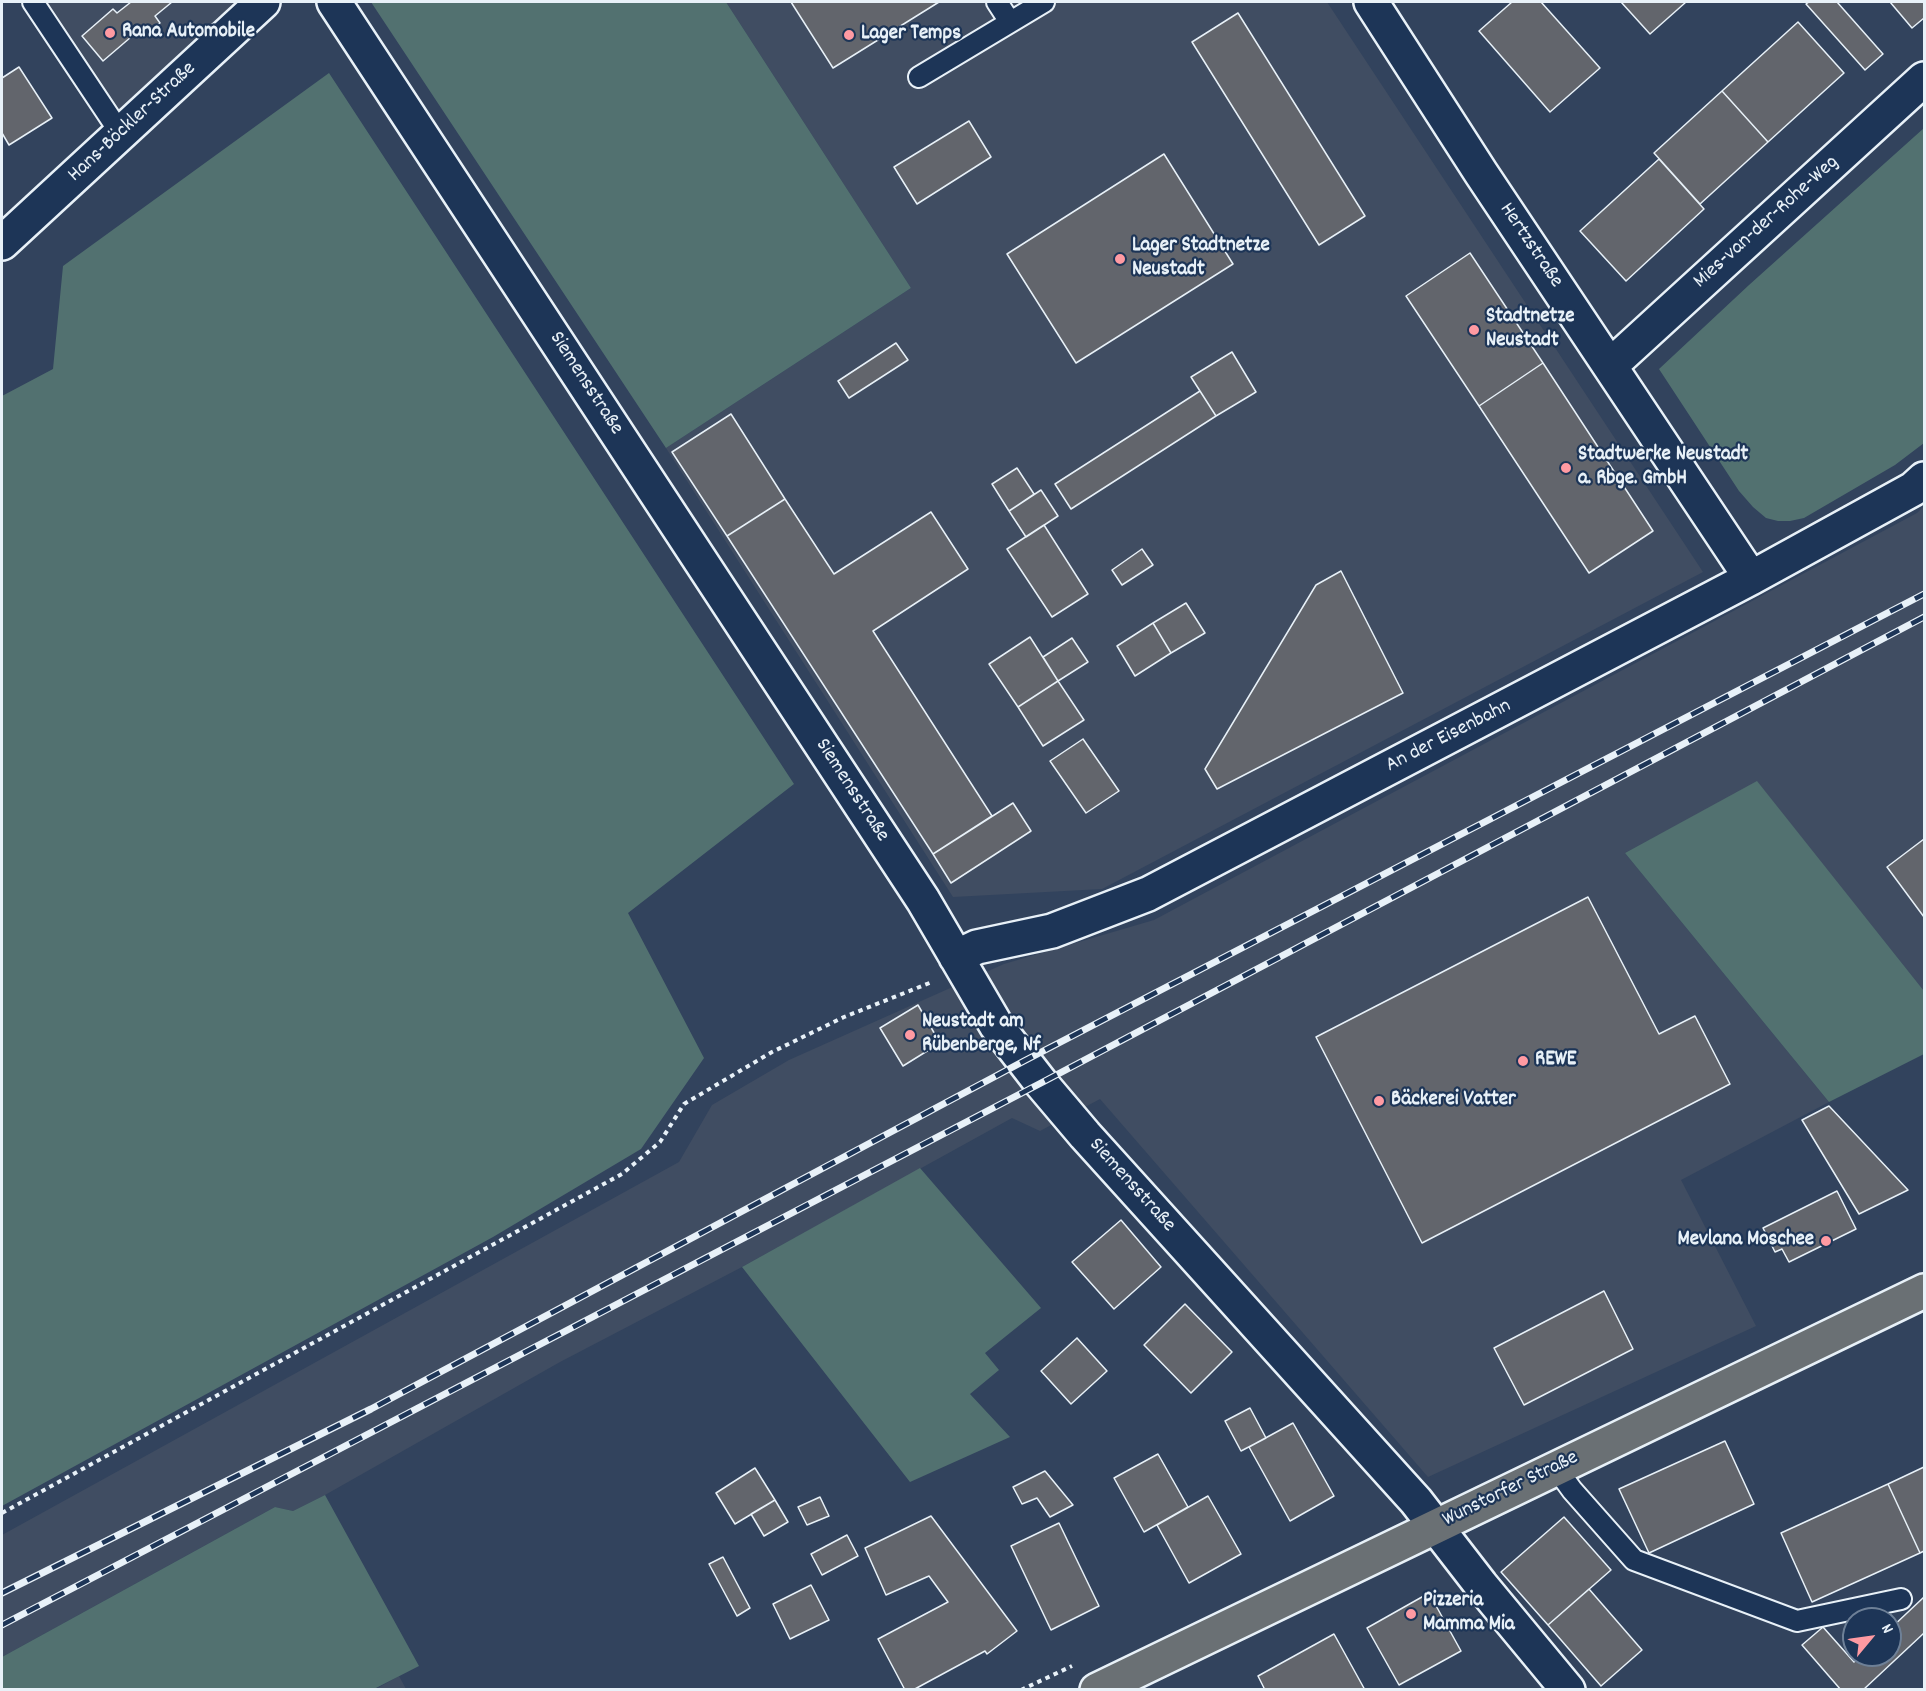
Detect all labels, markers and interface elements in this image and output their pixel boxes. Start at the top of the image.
place label: Rana Automobile [122,20,255,46]
place label: Lager Temps [861,22,961,48]
marker: Rana Automobile [103,26,117,40]
marker: Lager Temps [842,28,856,42]
street label: Hans-Böckler-Straße [64,57,202,189]
street label: Mies-van-der-Rohe-Weg [1689,151,1845,295]
street label: Hertzstraße [1492,199,1568,293]
place label: Lager Stadtnetze Neustadt [1132,234,1270,284]
marker: Lager Stadtnetze Neustadt [1113,252,1127,266]
place label: Stadtnetze Neustadt [1486,305,1574,355]
marker: Stadtnetze Neustadt [1467,323,1481,337]
street label: Siemensstraße [542,328,628,440]
place label: Stadtwerke Neustadt a. Rbge. GmbH [1578,443,1748,493]
marker: Stadtwerke Neustadt a. Rbge. GmbH [1559,461,1573,475]
street label: An der Eisenbahn [1382,695,1516,779]
street label: Siemensstraße [808,735,894,847]
place label: Neustadt am Rübenberge, Nf [922,1010,1040,1060]
marker: Neustadt am Rübenberge, Nf [903,1028,917,1042]
place label: REWE [1535,1048,1576,1074]
marker: REWE [1516,1054,1530,1068]
place label: Bäckerei Vatter [1391,1088,1516,1114]
marker: Bäckerei Vatter [1372,1094,1386,1108]
street label: Siemensstraße [1082,1134,1180,1238]
place label: Mevlana Moschee [1677,1228,1814,1254]
marker: Mevlana Moschee [1819,1234,1833,1248]
street label: Wunstorfer Straße [1439,1446,1583,1534]
place label: Pizzeria Mamma Mia [1423,1589,1515,1639]
marker: Pizzeria Mamma Mia [1404,1607,1418,1621]
north arrow [1842,1607,1902,1667]
text: N [1874,1620,1898,1638]

